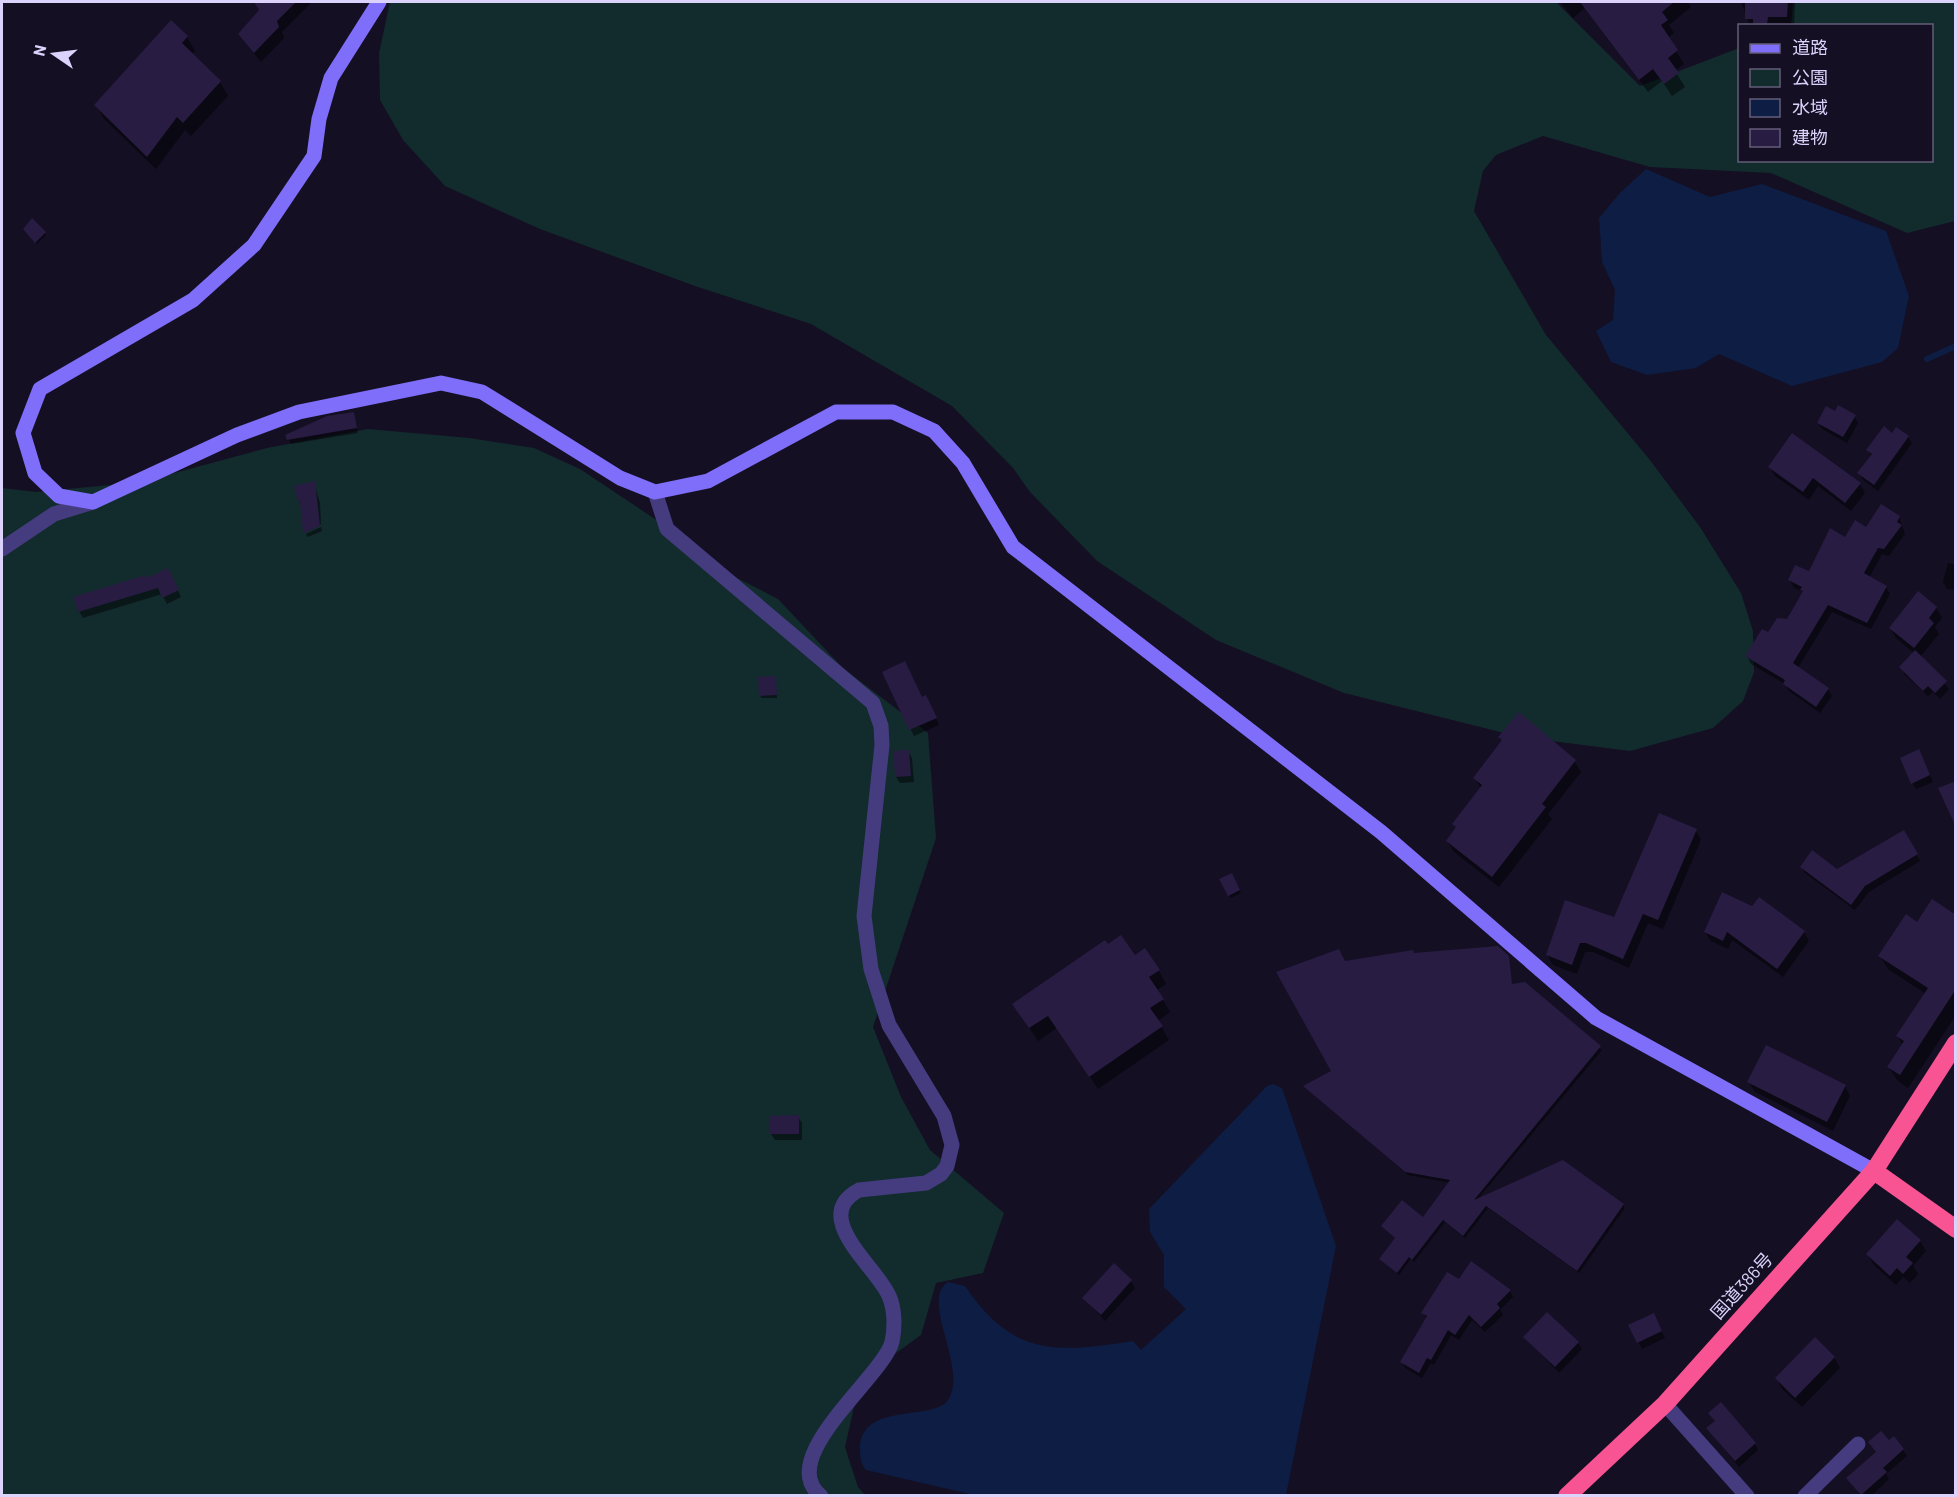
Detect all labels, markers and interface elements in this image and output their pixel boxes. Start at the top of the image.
north arrow [24,24,84,84]
legend [1738,24,1933,162]
text: 道路 [1792,36,1828,58]
text: N [28,43,49,58]
text: 公園 [1792,66,1828,88]
text: 水域 [1792,96,1828,118]
text: 建物 [1792,126,1828,148]
street label: 国道386号 [1706,1248,1777,1323]

